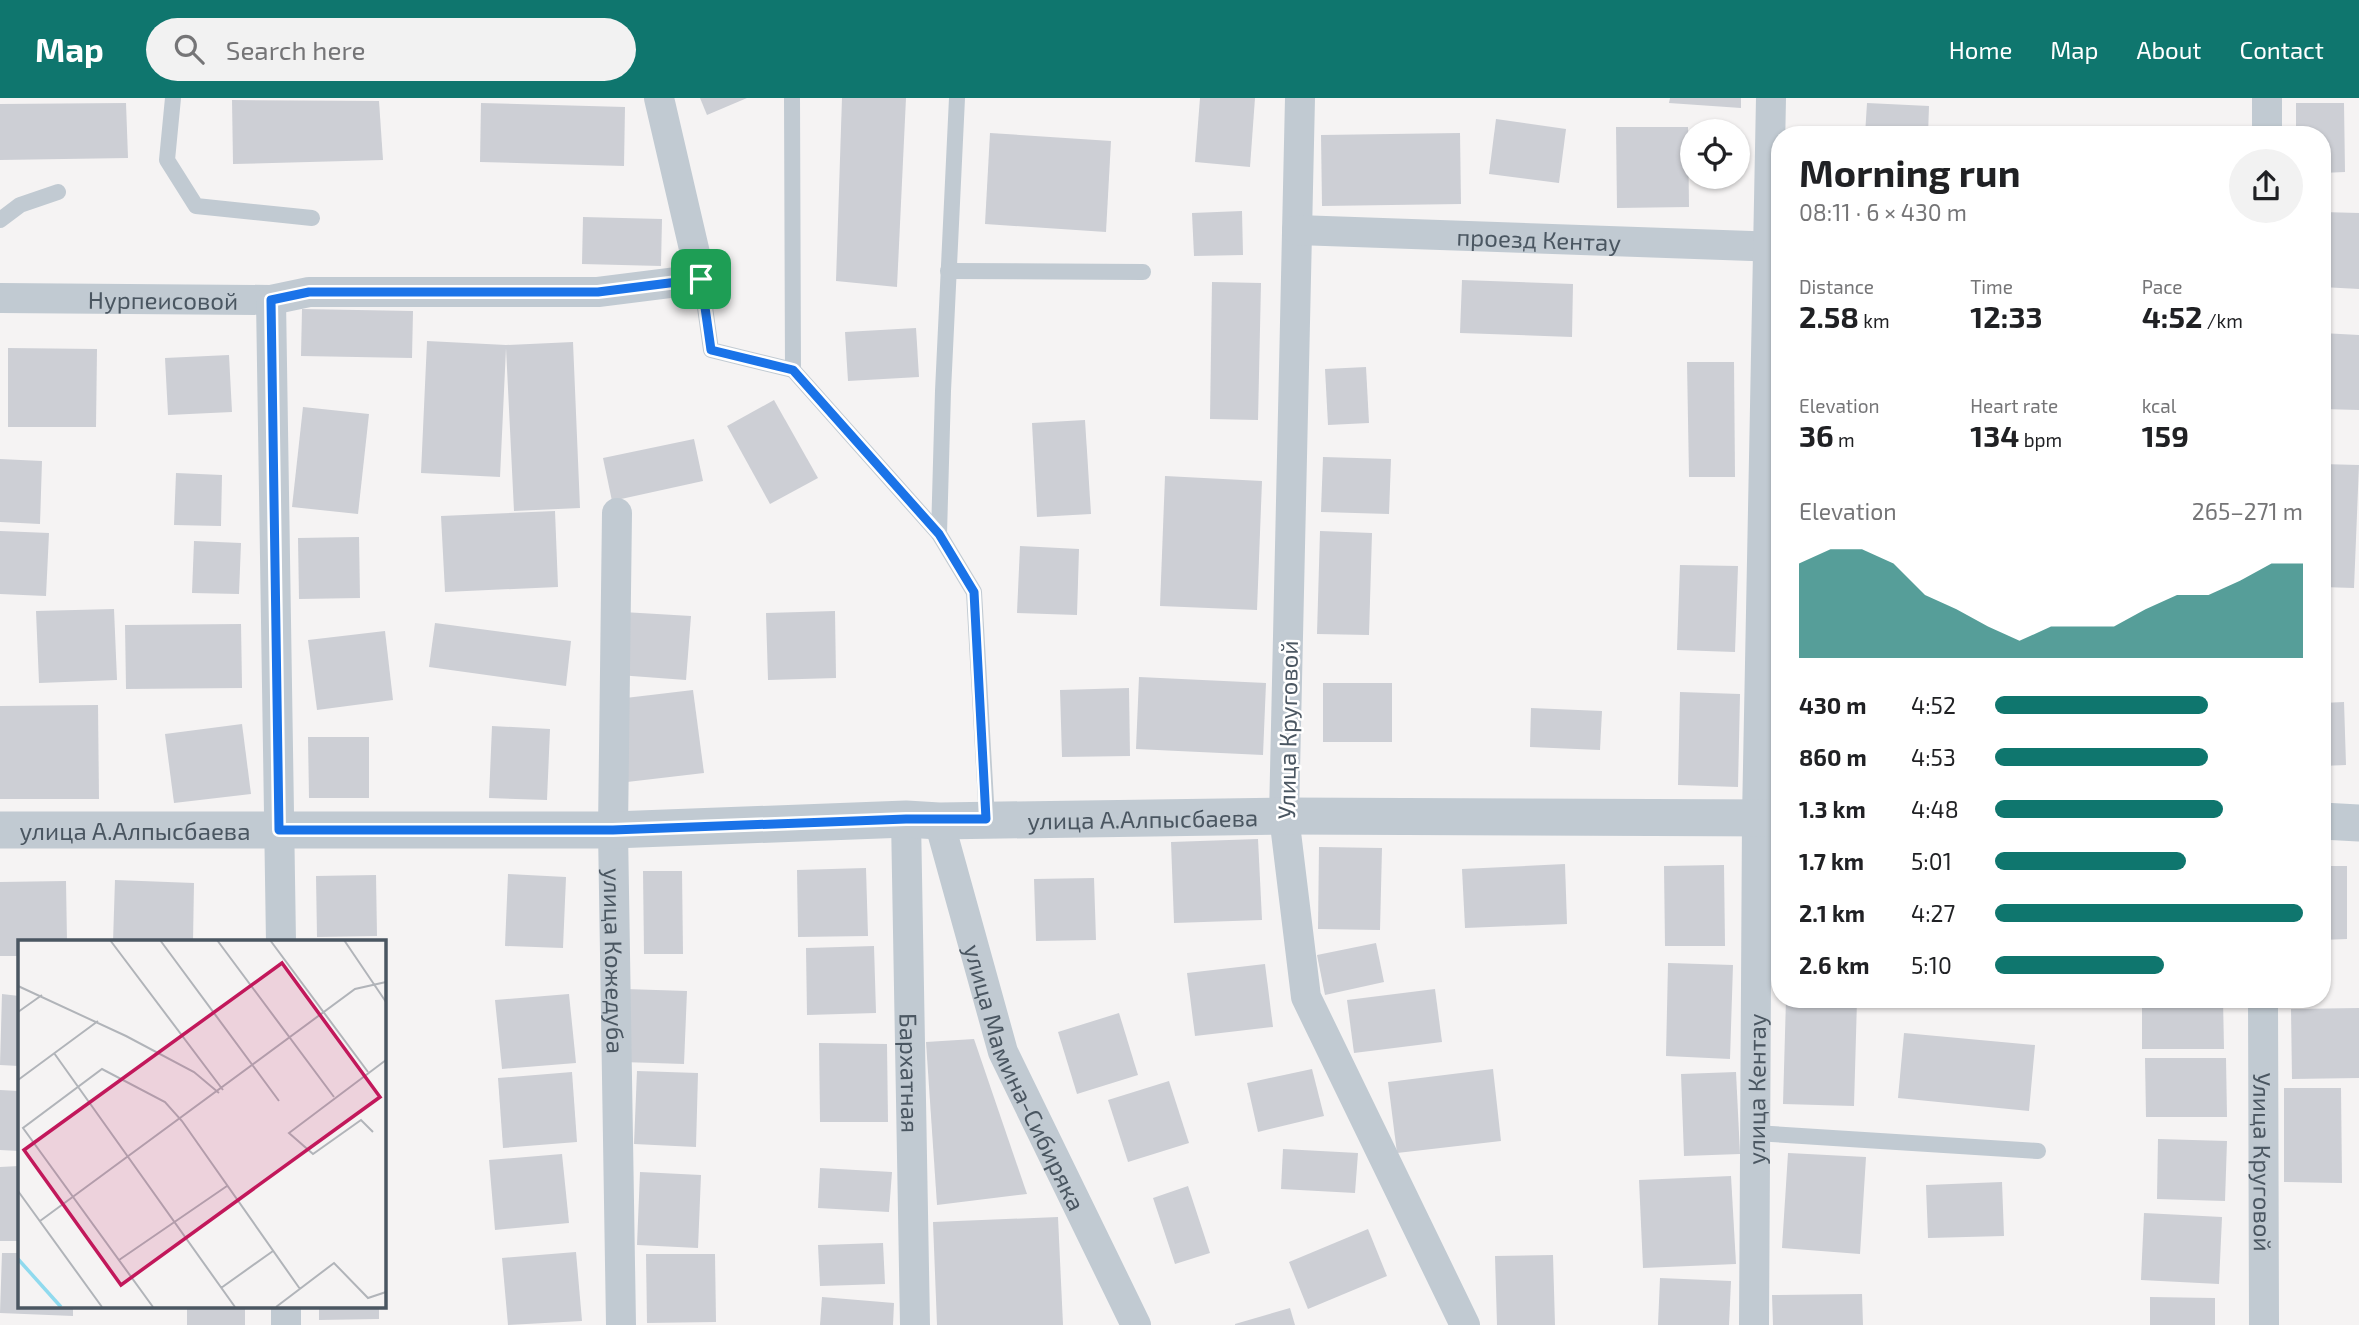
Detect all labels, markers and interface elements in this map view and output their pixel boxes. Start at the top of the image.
search box [146,18,636,81]
text: Map [35,29,104,69]
icon: search [170,30,208,68]
text: Search here [226,34,365,65]
text: Home [1949,35,2012,64]
text: Map [2050,35,2098,64]
text: About [2136,35,2202,64]
text: Contact [2240,35,2324,64]
map controls [1680,119,1750,189]
button: locate [1680,119,1750,189]
text: Morning run [1799,149,2020,195]
button: share [2229,149,2303,223]
text: 08:11 · 6 × 430 m [1799,198,1967,226]
street label: проезд Кентау [1456,221,1622,257]
pin [671,249,731,309]
icon: arrive [682,260,720,298]
text: Distance [1799,275,1874,298]
text: Time [1970,275,2013,298]
text: Pace [2142,275,2183,298]
street label: Нурпеисовой [88,284,238,314]
text: 2.58 [1799,298,1859,334]
text: 12:33 [1970,298,2042,334]
text: 4:52 [2142,298,2202,334]
text: km [1859,309,1890,332]
text: /km [2202,309,2243,332]
text: Elevation [1799,394,1880,417]
text: Heart rate [1970,394,2058,417]
text: kcal [2142,394,2176,417]
text: 36 [1799,417,1834,453]
text: 134 [1970,417,2019,453]
text: 159 [2142,417,2189,453]
text: m [1834,428,1855,451]
text: bpm [2019,428,2062,451]
text: Elevation [1799,497,1897,525]
text: 265–271 m [2192,497,2303,525]
street label: Улица Круговой [1271,640,1304,820]
text: 430 m [1799,691,1866,719]
text: 4:52 [1911,691,1956,719]
text: 860 m [1799,743,1867,771]
text: 4:53 [1911,743,1956,771]
text: 1.3 km [1799,795,1866,823]
text: 4:48 [1911,795,1959,823]
street label: улица А.Алпысбаева [1027,802,1258,835]
street label: улица А.Алпысбаева [20,816,250,846]
text: 1.7 km [1799,847,1864,875]
text: 5:01 [1911,847,1952,875]
street label: улица Кожедуба [598,868,631,1054]
text: 2.1 km [1799,899,1865,927]
text: 4:27 [1911,899,1955,927]
inset map [18,940,385,1308]
street label: улица Мамина-Сибиряка [958,941,1092,1215]
text: 2.6 km [1799,951,1870,979]
text: 5:10 [1911,951,1952,979]
street label: Бархатная [895,1013,926,1133]
street label: улица Кентау [1740,1013,1771,1165]
street label: Улица Круговой [2248,1072,2278,1252]

